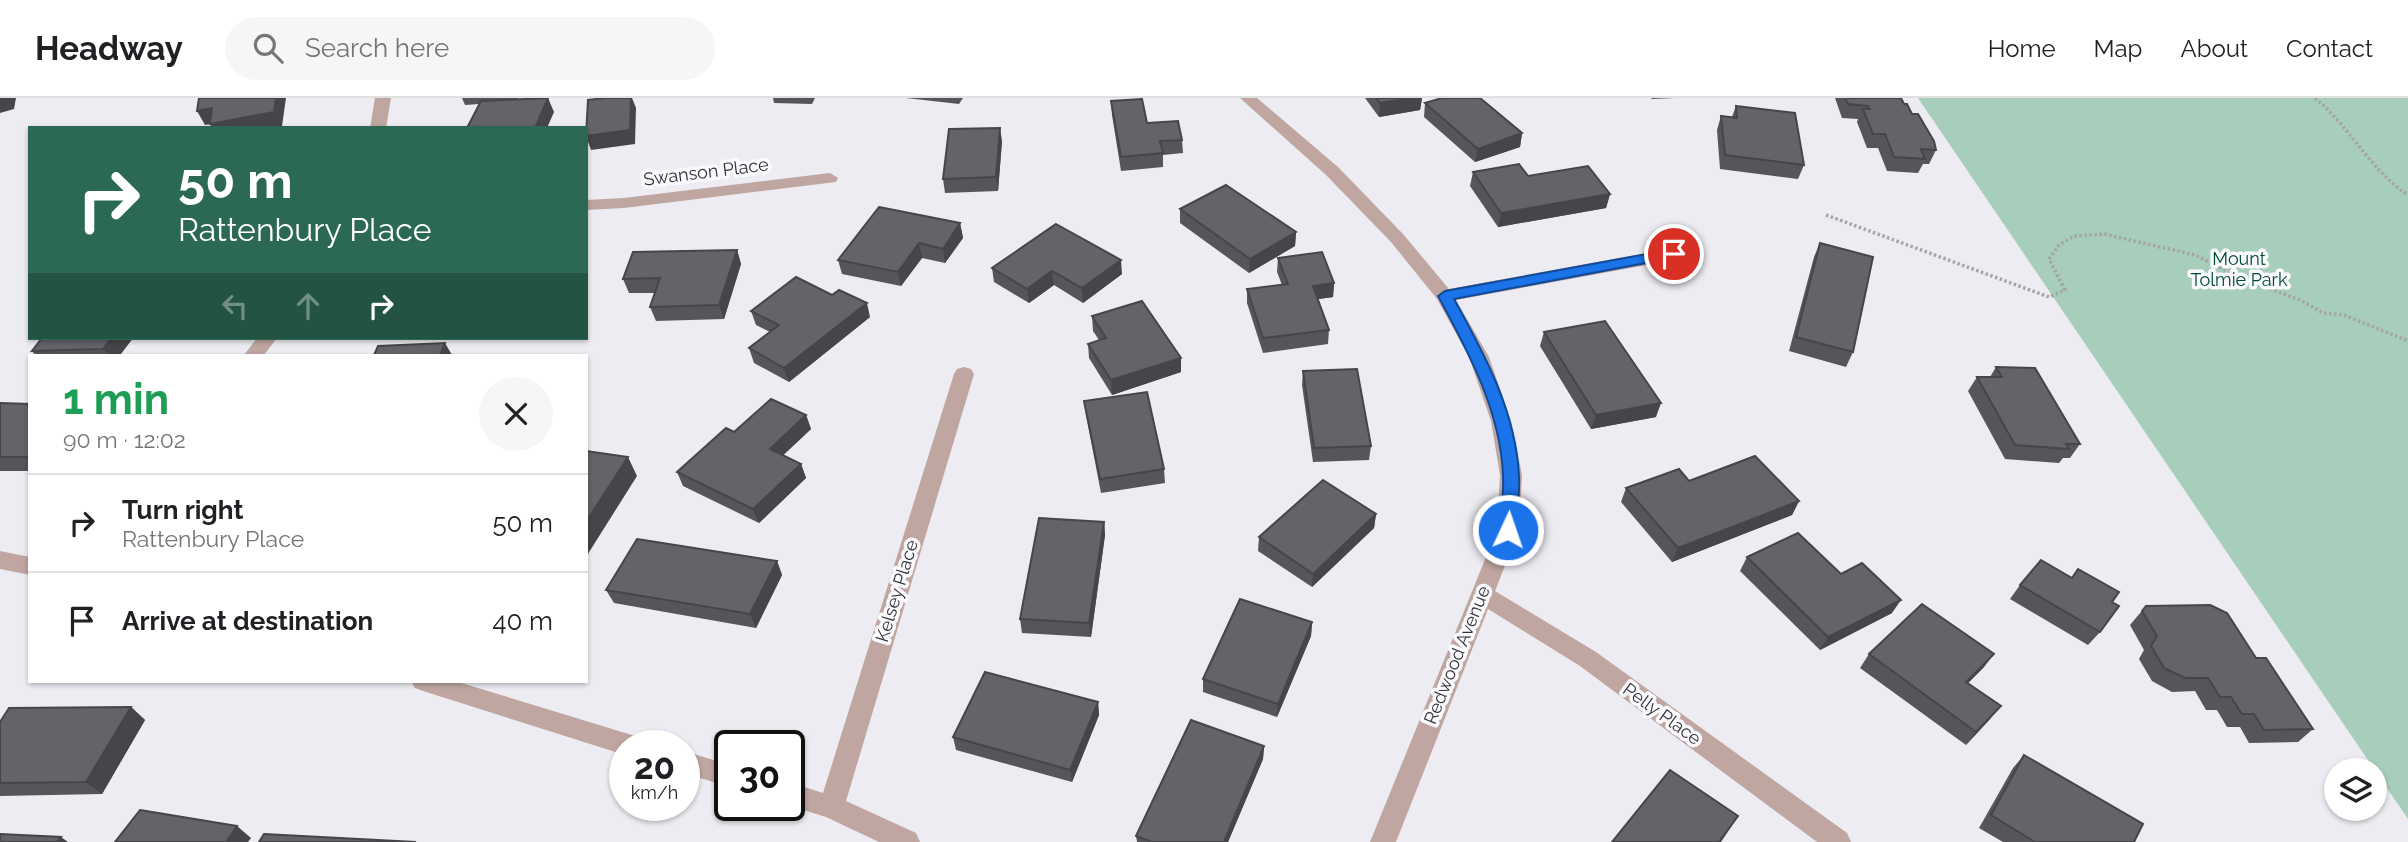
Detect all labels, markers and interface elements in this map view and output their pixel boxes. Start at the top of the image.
search box [225,17,715,80]
text: Headway [35,29,183,68]
icon: search [249,29,287,67]
text: Search here [305,33,449,63]
text: Home [1988,34,2056,63]
text: Map [2094,34,2142,63]
text: About [2180,34,2248,63]
text: Contact [2286,34,2373,63]
text: 50 m [178,152,293,209]
street label: Swanson Place [642,153,770,190]
icon: right [63,154,154,245]
text: Rattenbury Place [178,211,431,248]
pin [1644,224,1704,284]
icon: arrive [1655,235,1693,273]
park label: Mount Tolmie Park [2191,248,2288,290]
icon: left [216,287,254,325]
icon: ahead [289,287,327,325]
icon: right [362,287,400,325]
text: 1 min [63,375,169,424]
button: close [479,377,553,451]
text: 90 m · 12:02 [63,426,186,453]
position arrow [1471,493,1545,567]
text: Turn right [122,495,243,525]
icon: right [63,504,101,542]
text: 50 m [492,508,553,538]
text: Rattenbury Place [122,525,304,552]
street label: Kelsey Place [871,537,922,644]
street label: Redwood Avenue [1419,582,1494,727]
icon: arrive [63,602,101,640]
text: Arrive at destination [122,606,373,636]
text: 40 m [492,606,553,636]
street label: Pelly Place [1619,678,1706,749]
speed limit sign: 30 [714,730,805,821]
text: 20 [634,746,675,787]
map controls [2324,758,2387,821]
button: layers [2324,758,2387,821]
text: km/h [631,782,678,803]

